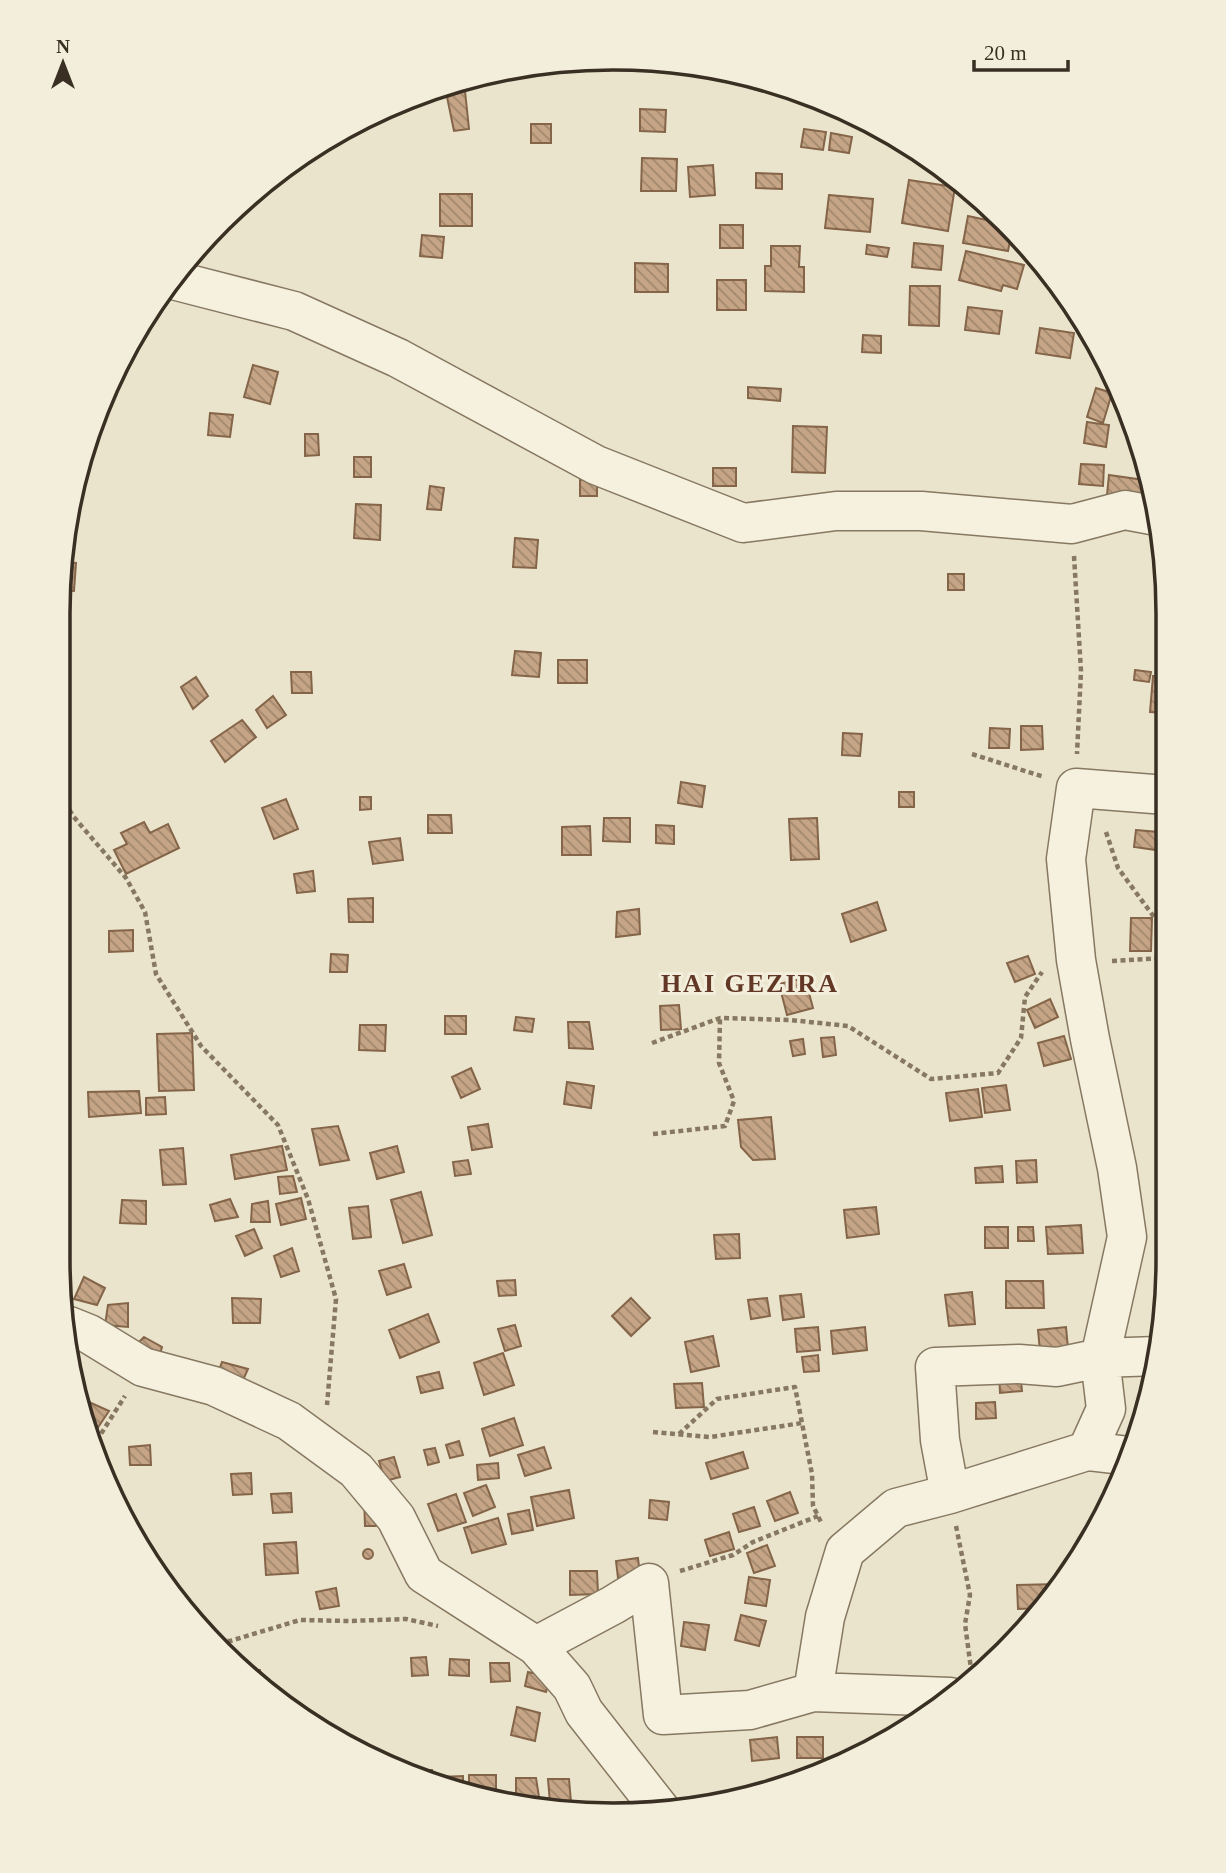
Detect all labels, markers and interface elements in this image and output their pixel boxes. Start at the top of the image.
north arrow [28,28,98,98]
scale bar [974,28,1068,72]
text: N [56,36,70,57]
text: 20 m [984,41,1027,65]
district label: HAI GEZIRA [661,969,839,998]

